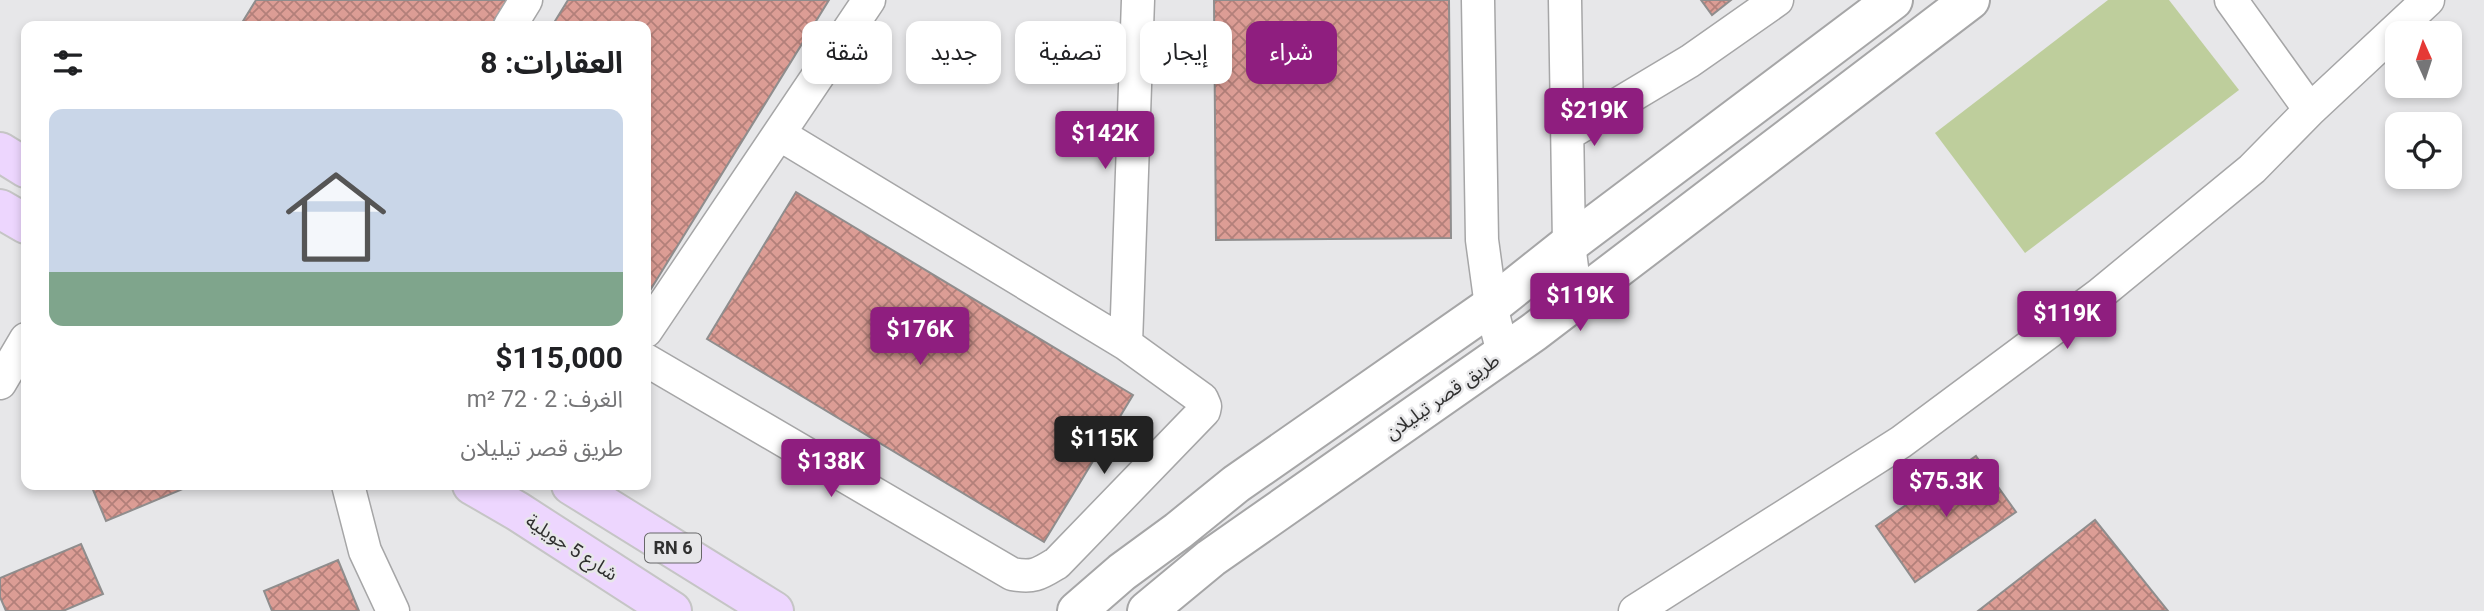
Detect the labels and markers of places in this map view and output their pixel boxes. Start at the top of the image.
pin: $219K [1545,88,1643,148]
pin: $142K [1056,111,1154,171]
pin: $119K [1531,274,1629,333]
pin: $119K [2018,292,2116,351]
pin: $176K [871,308,969,367]
pin: $115K [1055,416,1153,476]
pin: $138K [782,440,880,499]
pin: $75.3K [1889,460,2003,519]

